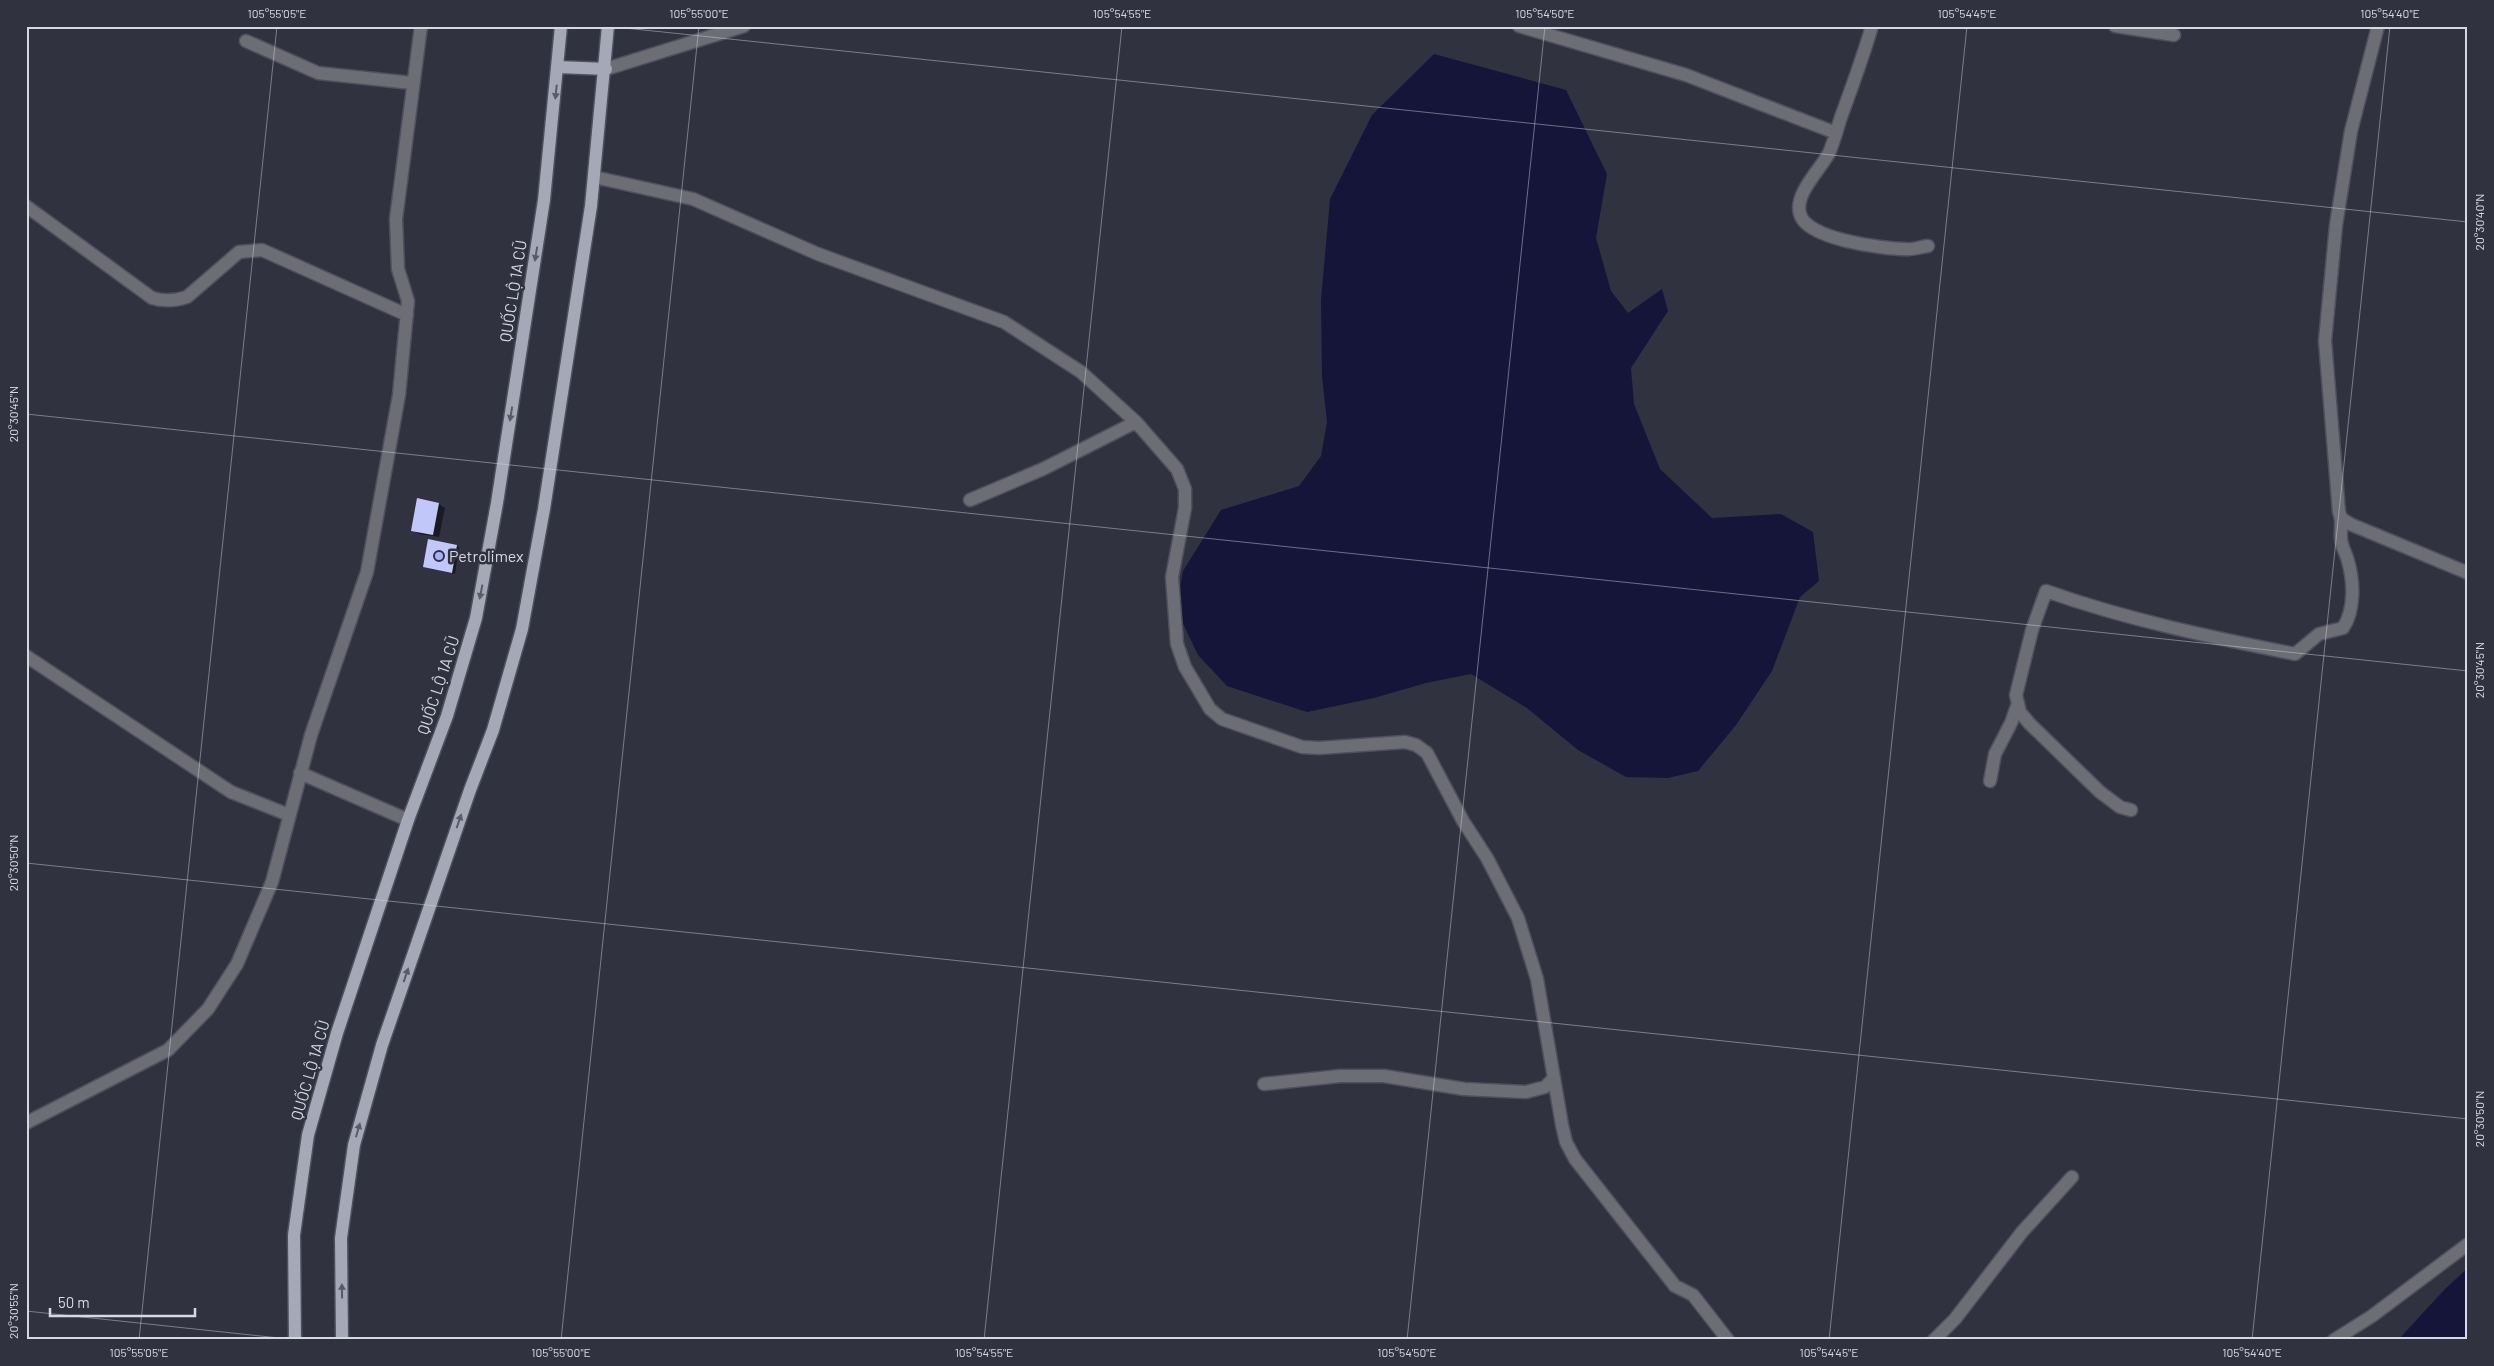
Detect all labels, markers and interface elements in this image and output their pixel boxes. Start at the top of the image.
text: 105°55'05"E [247,6,307,20]
text: 105°55'00"E [669,6,729,20]
text: 105°54'55"E [1093,6,1151,20]
text: 105°54'50"E [1515,6,1575,20]
text: 105°54'45"E [1938,6,1997,20]
text: 105°54'40"E [2360,6,2420,20]
one-way arrow [552,85,560,101]
text: 20°30'40"N [2472,194,2486,250]
street label: QUỐC LỘ 1A CŨ [495,239,530,343]
one-way arrow [531,246,539,262]
text: 20°30'45"N [6,386,20,442]
one-way arrow [507,406,515,422]
place label: Petrolimex [449,546,524,565]
marker: Petrolimex [433,550,445,562]
one-way arrow [476,584,484,600]
street label: QUỐC LỘ 1A CŨ [413,633,462,737]
text: 20°30'45"N [2472,642,2486,698]
one-way arrow [455,813,463,828]
text: 20°30'50"N [6,835,20,891]
one-way arrow [403,967,411,982]
street label: QUỐC LỘ 1A CŨ [286,1018,333,1122]
text: 20°30'50"N [2472,1091,2486,1147]
one-way arrow [355,1122,363,1137]
text: 20°30'55"N [6,1283,20,1339]
one-way arrow [337,1283,345,1299]
scale bar [50,1286,195,1318]
text: 50 m [58,1293,90,1311]
text: 105°55'05"E [109,1345,169,1359]
text: 105°55'00"E [531,1345,591,1359]
text: 105°54'55"E [955,1345,1013,1359]
text: 105°54'50"E [1377,1345,1437,1359]
text: 105°54'45"E [1800,1345,1859,1359]
text: 105°54'40"E [2222,1345,2282,1359]

